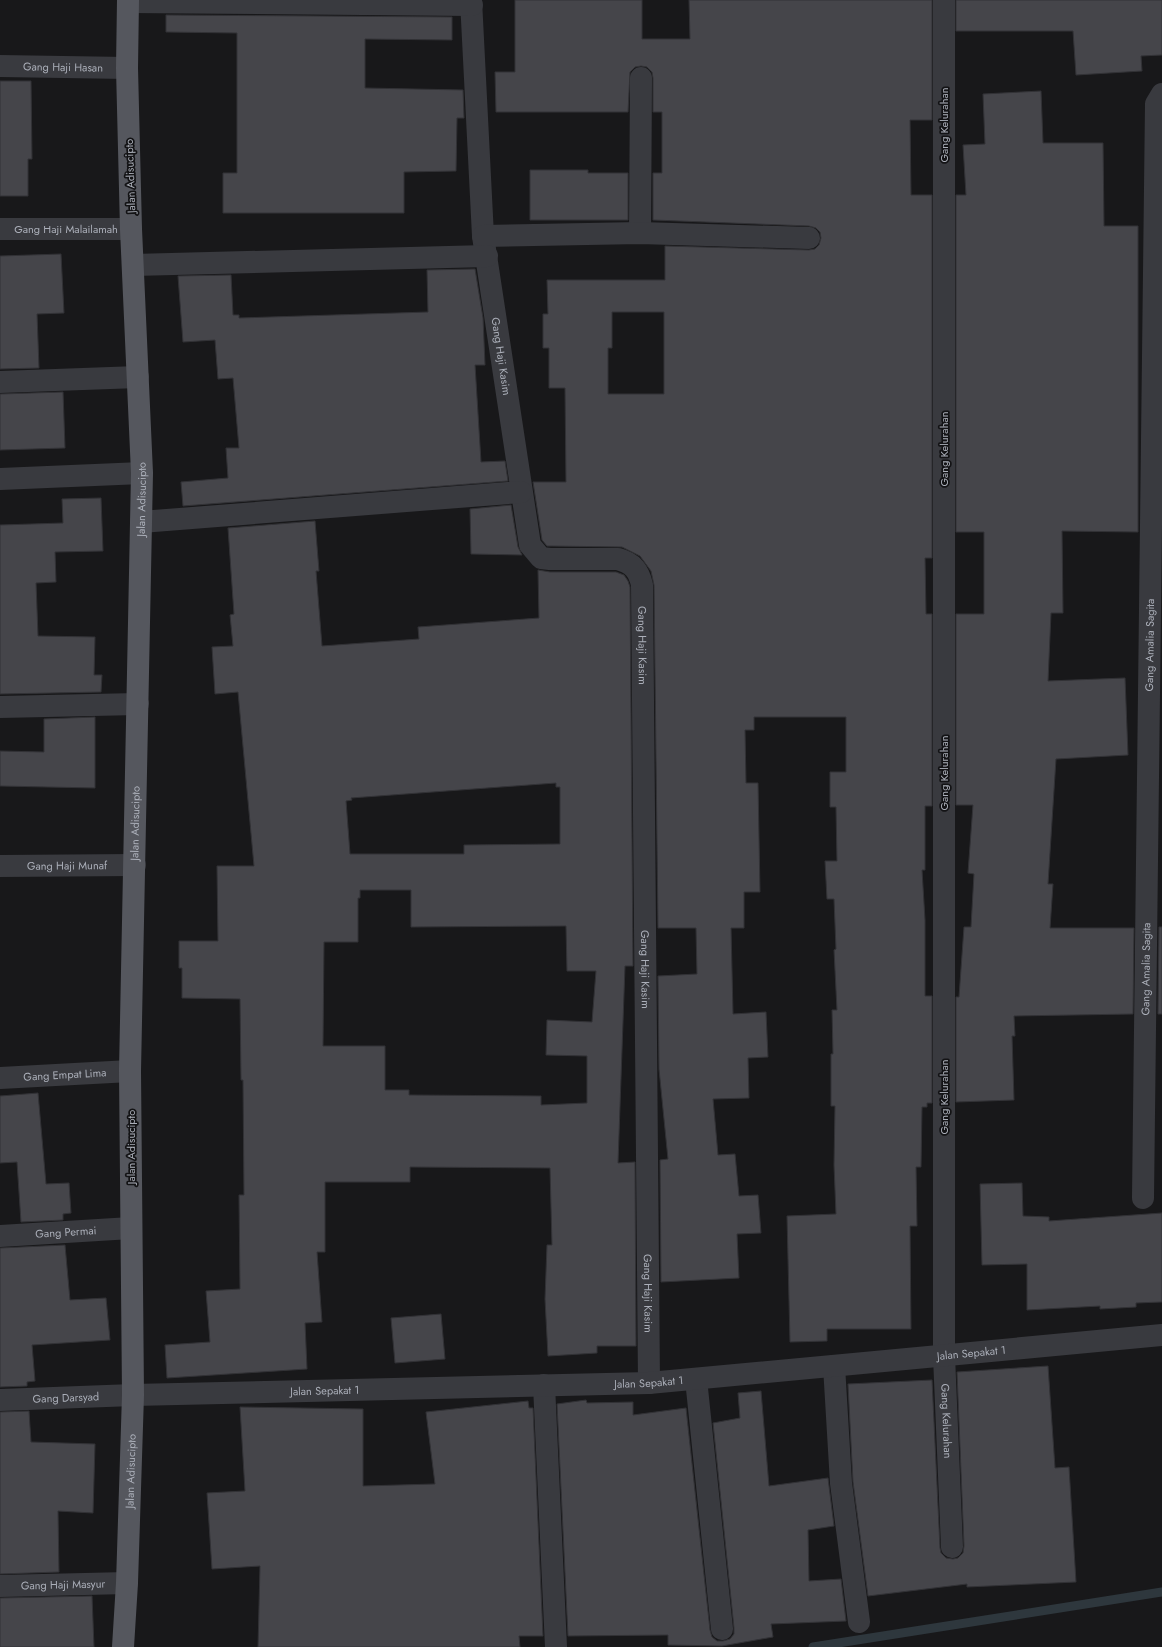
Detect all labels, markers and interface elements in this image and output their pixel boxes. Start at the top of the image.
street label: Gang Haji Hasan [23,58,103,76]
street label: Gang Kelurahan [936,88,952,162]
street label: Jalan Adisucipto [121,139,139,215]
street label: Gang Haji Malailamah [14,221,118,237]
street label: Gang Haji Kasim [487,316,515,396]
street label: Gang Kelurahan [936,412,952,486]
street label: Jalan Adisucipto [133,462,150,539]
street label: Gang Amalia Sagita [1141,599,1158,692]
street label: Gang Haji Kasim [634,606,651,685]
street label: Gang Kelurahan [936,736,952,810]
street label: Jalan Adisucipto [126,786,144,863]
street label: Gang Haji Munaf [27,857,108,874]
street label: Gang Amalia Sagita [1137,923,1154,1016]
street label: Gang Haji Kasim [637,930,654,1009]
street label: Gang Kelurahan [936,1060,952,1134]
street label: Gang Empat Lima [23,1064,107,1085]
street label: Jalan Adisucipto [123,1110,139,1186]
street label: Gang Permai [35,1222,97,1242]
street label: Gang Haji Kasim [640,1254,657,1333]
street label: Jalan Sepakat 1 [934,1342,1007,1364]
street label: Jalan Sepakat 1 [612,1372,684,1392]
street label: Jalan Sepakat 1 [288,1382,360,1399]
street label: Gang Kelurahan [937,1383,956,1459]
street label: Gang Darsyad [32,1388,100,1407]
street label: Jalan Adisucipto [121,1434,140,1511]
street label: Gang Haji Masyur [21,1576,106,1594]

